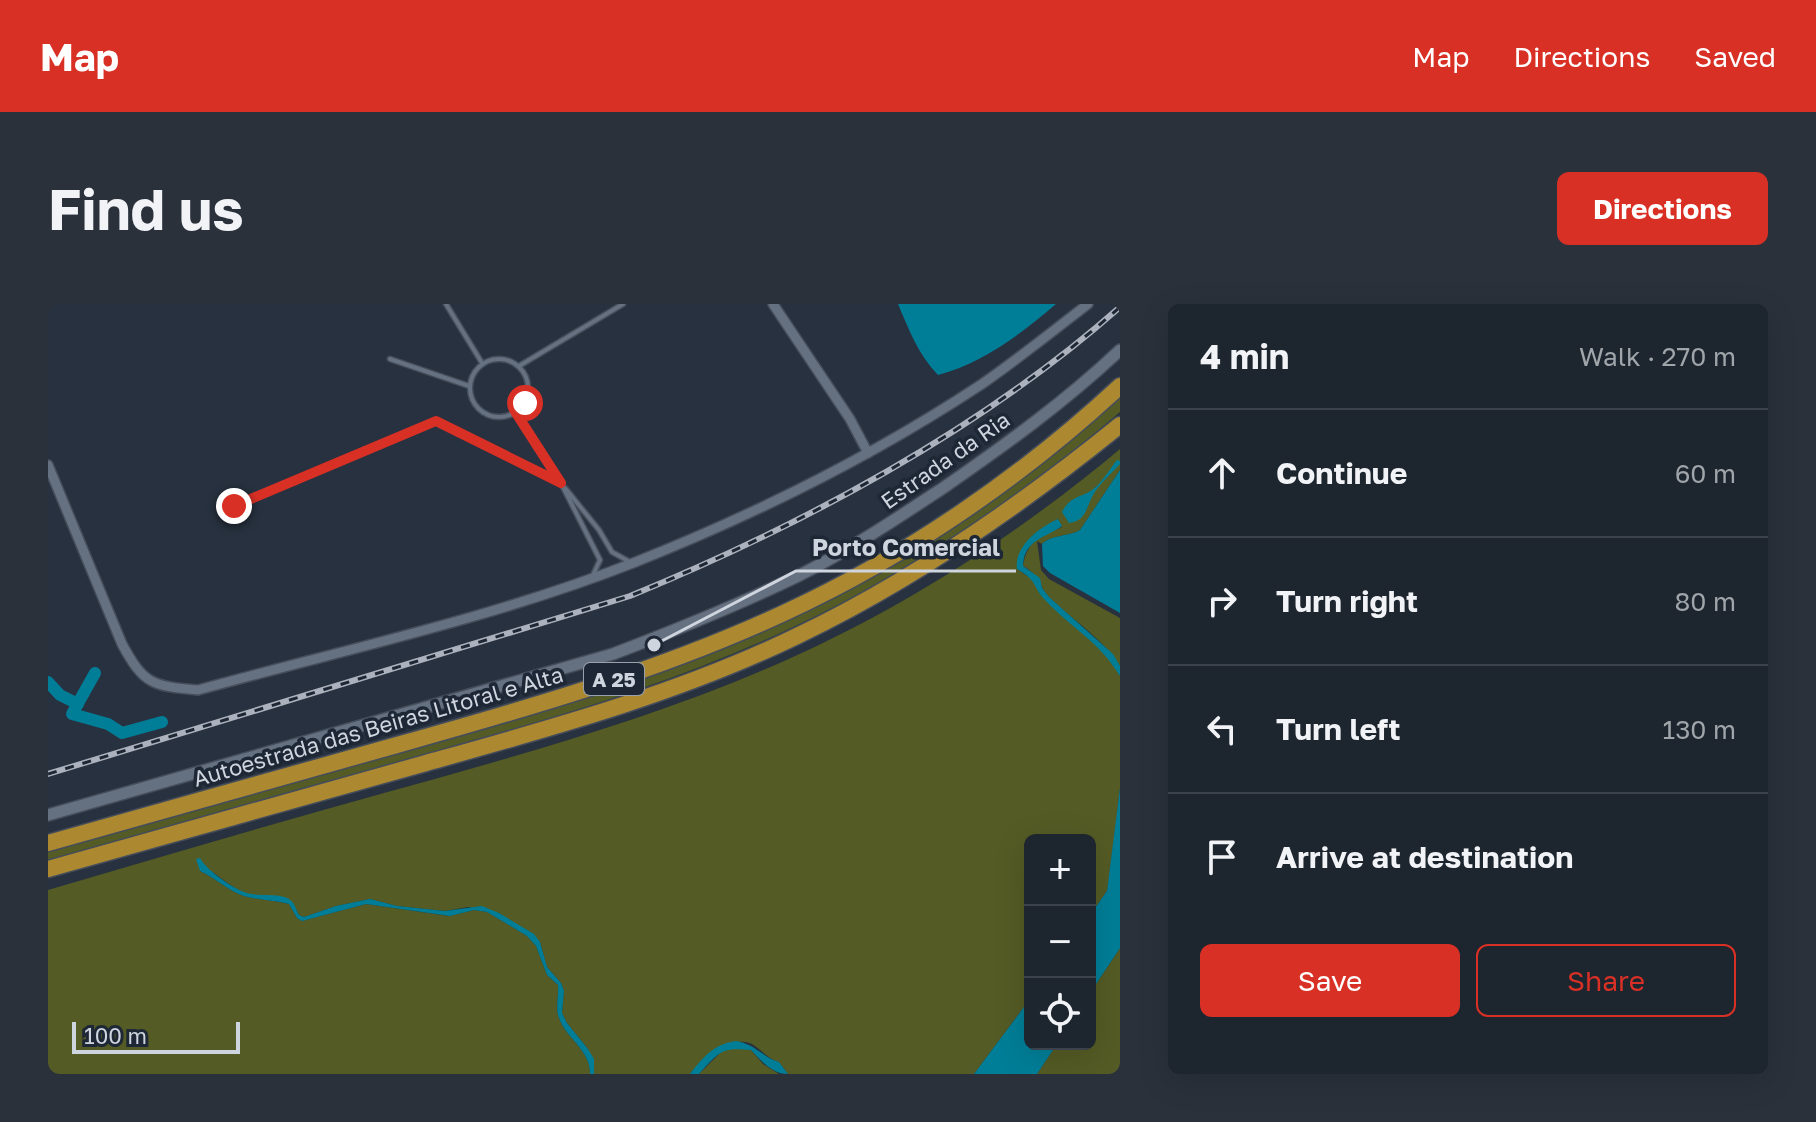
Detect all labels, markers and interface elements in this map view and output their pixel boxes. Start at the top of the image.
text: Map [40,34,119,79]
text: Map [1412,40,1469,73]
text: Directions [1513,40,1650,73]
text: Saved [1694,40,1776,73]
button: Directions [1557,172,1768,245]
text: Find us [48,175,244,242]
text: 4 min [1200,336,1289,376]
text: Walk · 270 m [1579,341,1736,372]
route start [507,385,543,421]
street label: Estrada da Ria [875,406,1015,514]
icon: ahead [1200,451,1244,495]
text: Continue [1276,455,1407,491]
text: 60 m [1675,458,1736,489]
route end [216,488,252,524]
callout: Porto Comercial [796,523,1016,571]
text: Porto Comercial [812,532,1000,561]
icon: right [1200,579,1244,623]
text: Turn right [1276,583,1418,619]
text: 80 m [1675,586,1736,617]
street label: Autoestrada das Beiras Litoral e Alta [190,660,566,792]
road number: A 25 [584,663,644,695]
icon: left [1200,707,1244,751]
text: Turn left [1276,711,1401,747]
text: 130 m [1663,714,1736,745]
map controls [1024,834,1096,1050]
button: + [1024,834,1096,906]
icon: arrive [1200,835,1244,879]
text: Arrive at destination [1276,839,1573,875]
button: − [1024,906,1096,978]
button: Save [1200,944,1460,1017]
button: Share [1476,944,1736,1017]
button: locate [1024,978,1096,1050]
scale bar [72,1018,240,1054]
text: 100 m [84,1022,147,1049]

